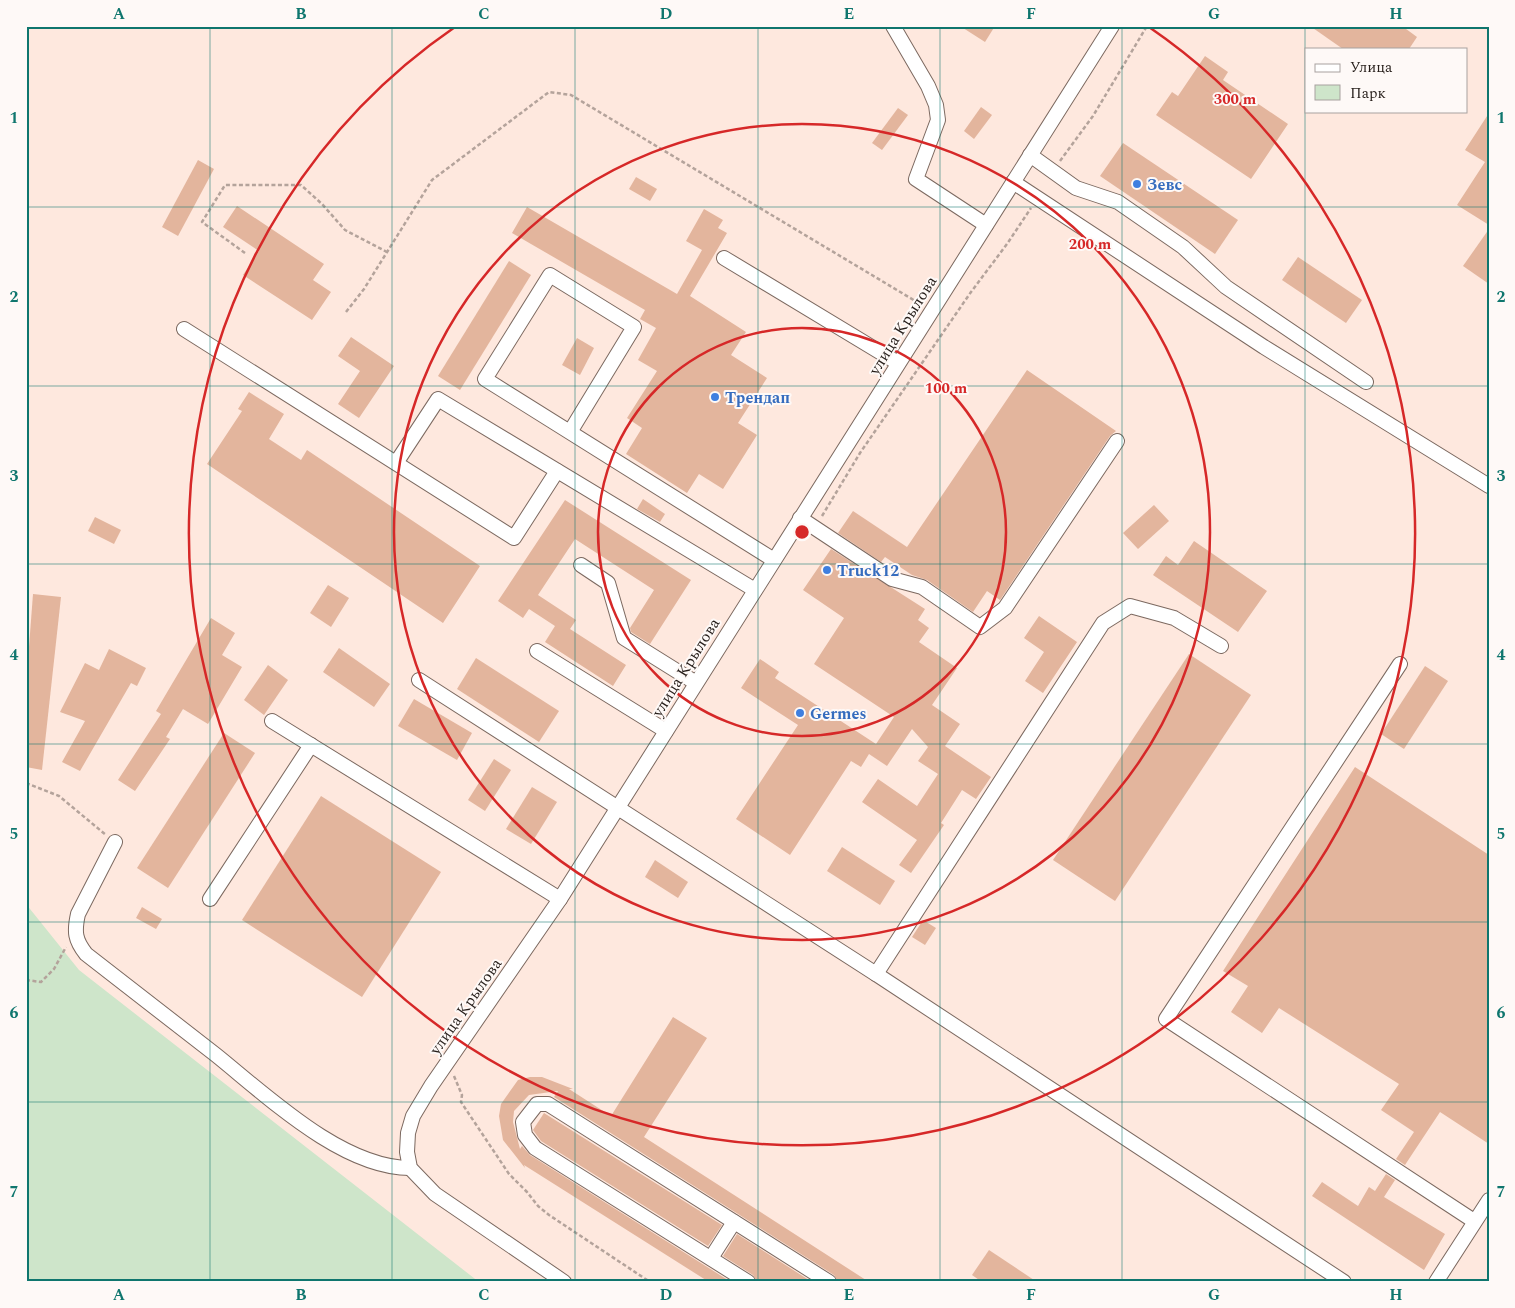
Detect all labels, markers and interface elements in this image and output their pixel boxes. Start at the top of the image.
text: A [113,2,126,26]
text: B [295,2,307,26]
text: C [478,2,490,26]
text: D [660,2,673,26]
text: E [844,2,854,26]
text: F [1026,2,1036,26]
text: G [1208,2,1220,26]
text: H [1389,2,1403,26]
legend [1305,48,1468,112]
text: Улица [1350,56,1393,79]
text: Парк [1350,82,1386,105]
text: 300 m [1214,88,1257,111]
text: 1 [10,106,18,130]
text: 1 [1497,106,1505,130]
place label: Зевс [1147,173,1182,197]
marker: Зевс [1131,178,1143,190]
text: 200 m [1069,233,1112,256]
street label: улица Крылова [862,271,943,381]
text: 2 [10,285,19,309]
text: 2 [1497,285,1506,309]
text: 100 m [925,377,968,400]
place label: Трендап [725,386,790,410]
marker: Трендап [709,391,721,403]
text: 3 [10,464,19,488]
text: 3 [1497,464,1506,488]
centre of rings [793,523,811,541]
place label: Truck12 [837,559,899,583]
marker: Truck12 [821,564,833,576]
street label: улица Крылова [645,613,726,723]
text: 4 [10,643,19,667]
text: 4 [1497,643,1506,667]
place label: Germes [810,702,866,726]
marker: Germes [794,707,806,719]
text: 5 [10,822,18,846]
text: 5 [1497,822,1505,846]
street label: улица Крылова [423,953,508,1061]
text: 6 [10,1001,19,1025]
text: 6 [1497,1001,1506,1025]
text: 7 [10,1180,19,1204]
text: 7 [1497,1180,1506,1204]
text: A [113,1283,126,1307]
text: B [295,1283,307,1307]
text: C [478,1283,490,1307]
text: D [660,1283,673,1307]
text: E [844,1283,854,1307]
text: F [1026,1283,1036,1307]
text: G [1208,1283,1220,1307]
text: H [1389,1283,1403,1307]

